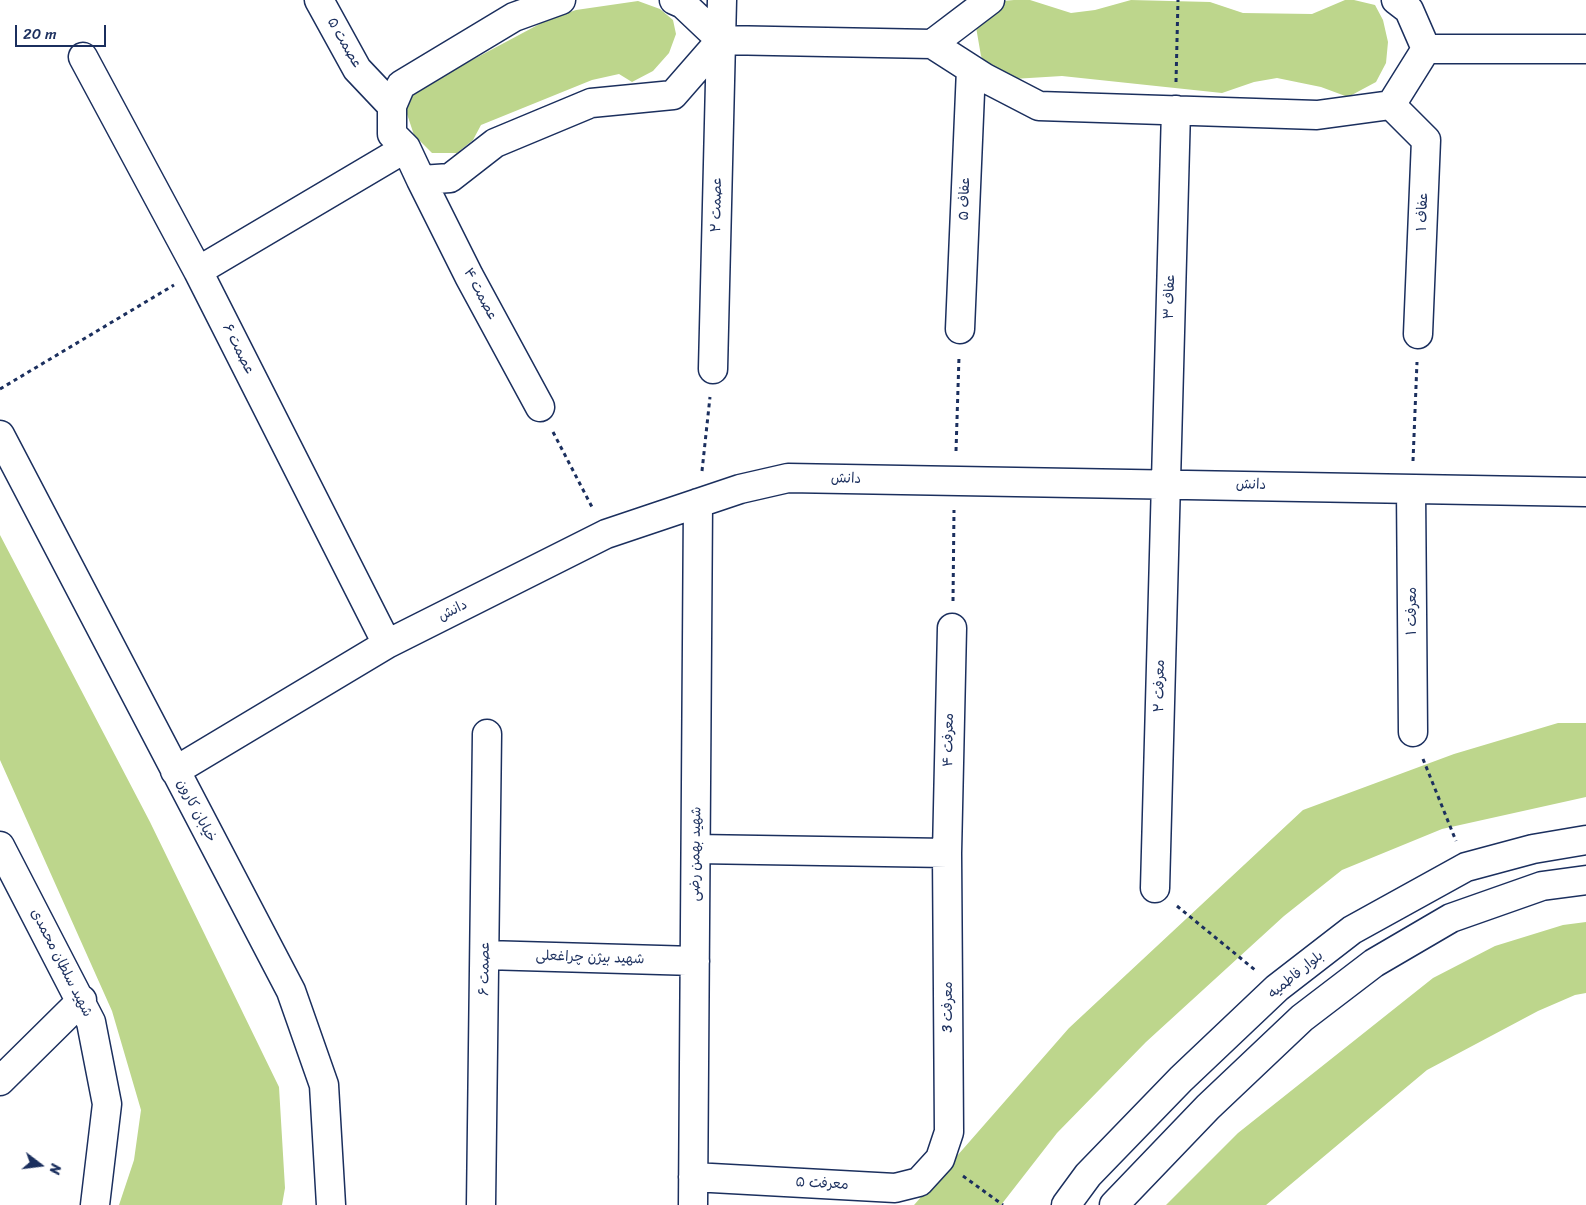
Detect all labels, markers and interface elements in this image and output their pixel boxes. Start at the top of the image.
scale bar [18,15,109,47]
street label: عصمت ۵ [323,15,365,71]
text: 20 m [23,21,57,47]
street label: عصمت ۲ [708,177,726,233]
street label: عفاف ۵ [956,177,974,221]
street label: عفاف ۱ [1414,192,1432,232]
street label: عصمت ۴ [459,265,501,323]
street label: عفاف ۳ [1161,274,1179,320]
street label: عصمت ۶ [218,321,258,377]
street label: دانش [831,470,861,488]
street label: دانش [1236,476,1266,494]
street label: معرفت ۱ [1404,587,1420,635]
street label: دانش [436,597,470,625]
street label: معرفت ۲ [1151,659,1169,713]
street label: معرفت ۴ [940,713,958,767]
street label: خیابان کارون [172,777,220,845]
street label: شهید بهمن رضی [687,807,705,901]
street label: شهید سلطان محمدی [26,906,96,1020]
street label: عصمت ۶ [476,942,494,996]
street label: شهید بیژن چراغعلی [535,948,645,968]
street label: بلوار فاطمیه [1265,948,1327,1002]
street label: معرفت 3 [940,981,956,1033]
north arrow [15,1140,65,1190]
text: N [42,1161,68,1177]
street label: معرفت ۵ [795,1174,849,1194]

